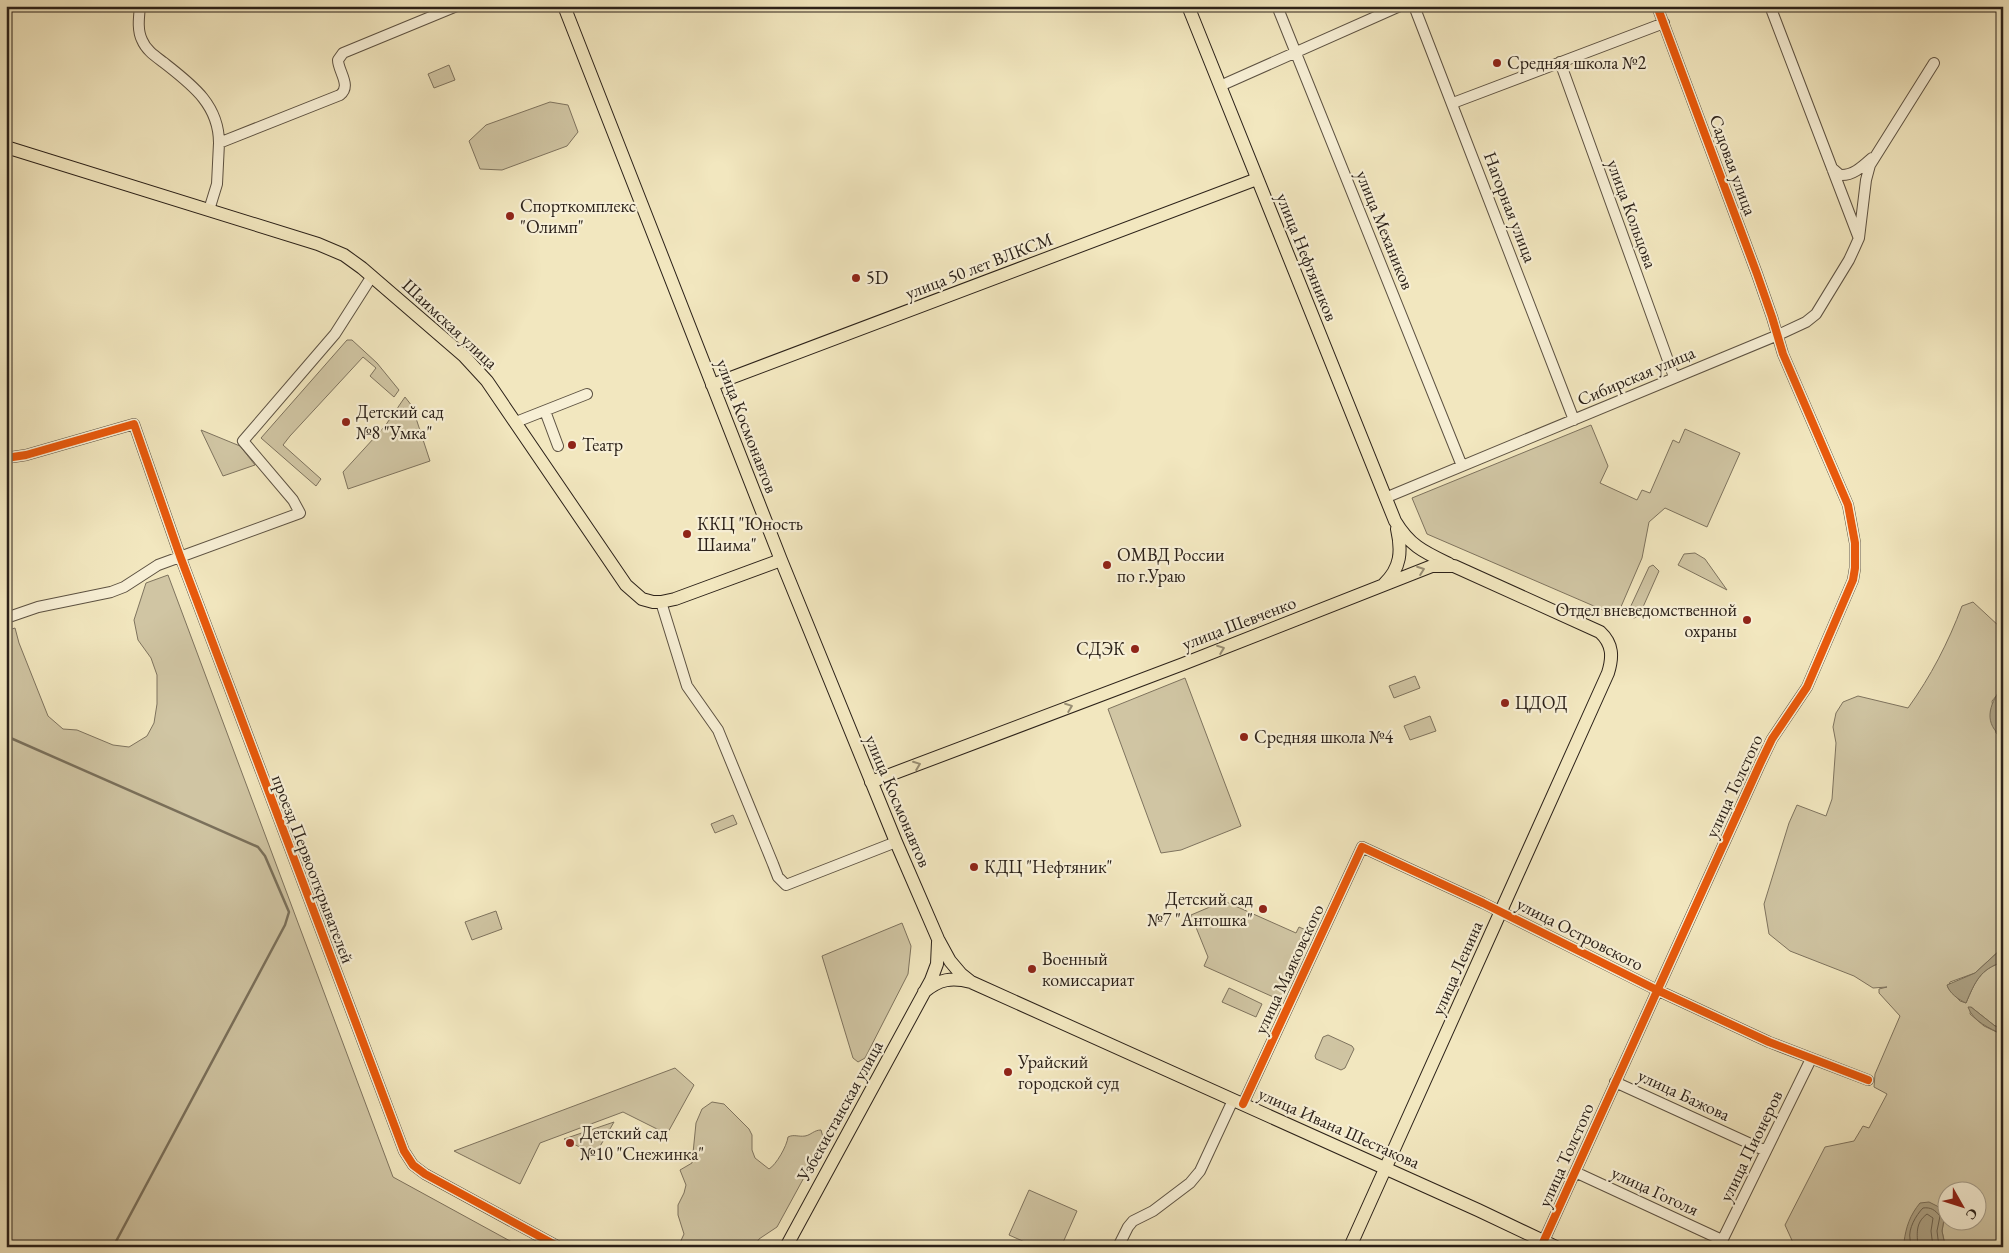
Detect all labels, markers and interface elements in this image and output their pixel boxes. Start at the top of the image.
place label: Средняя школа №2 [1507,51,1647,74]
marker: Средняя школа №2 [1491,57,1503,69]
street label: Садовая улица [1705,111,1763,219]
street label: Нагорная улица [1479,148,1542,266]
street label: улица Кольцова [1602,156,1663,272]
street label: улица Механиков [1351,167,1420,293]
street label: улица Нефтяников [1271,189,1344,325]
place label: Спорткомплекс "Олимп" [520,194,636,238]
marker: Спорткомплекс "Олимп" [504,210,516,222]
street label: улица 50 лет ВЛКСМ [902,227,1056,304]
place label: 5D [866,266,888,289]
marker: 5D [850,272,862,284]
street label: Шаимская улица [398,273,504,374]
street label: Сибирская улица [1573,340,1699,411]
street label: улица Космонавтов [711,356,784,496]
place label: Детский сад №8 "Умка" [356,400,444,444]
marker: Детский сад №8 "Умка" [340,416,352,428]
place label: Театр [582,433,623,456]
marker: Театр [566,439,578,451]
place label: ККЦ "Юность Шаима" [697,512,803,556]
marker: ККЦ "Юность Шаима" [681,528,693,540]
place label: ОМВД России по г.Ураю [1117,543,1225,587]
marker: ОМВД России по г.Ураю [1101,559,1113,571]
one-way arrow [1416,566,1424,576]
street label: улица Шевченко [1179,590,1299,655]
place label: Отдел вневедомственной охраны [1555,598,1737,642]
marker: Отдел вневедомственной охраны [1741,614,1753,626]
place label: СДЭК [1076,637,1125,660]
marker: СДЭК [1129,643,1141,655]
one-way arrow [1216,645,1224,655]
place label: ЦДОД [1515,691,1568,714]
marker: ЦДОД [1499,697,1511,709]
one-way arrow [1064,703,1073,713]
place label: Средняя школа №4 [1254,725,1394,748]
street label: улица Толстого [1699,730,1768,841]
street label: улица Космонавтов [860,731,937,871]
marker: Средняя школа №4 [1238,731,1250,743]
one-way arrow [912,761,921,771]
street label: проезд Первооткрывателей [267,771,360,967]
place label: КДЦ "Нефтяник" [984,855,1112,878]
marker: КДЦ "Нефтяник" [968,861,980,873]
place label: Детский сад №7 "Антошка" [1147,887,1253,931]
street label: улица Островского [1513,892,1648,975]
street label: улица Маяковского [1248,900,1329,1038]
marker: Детский сад №7 "Антошка" [1257,903,1269,915]
street label: улица Ленина [1426,916,1488,1019]
place label: Военный комиссариат [1042,947,1135,991]
marker: Военный комиссариат [1026,963,1038,975]
street label: Узбекистанская улица [791,1036,888,1186]
place label: Урайский городской суд [1017,1050,1119,1094]
street label: улица Бажова [1634,1063,1735,1126]
marker: Урайский городской суд [1002,1066,1014,1078]
street label: улица Ивана Шестакова [1255,1082,1424,1174]
street label: улица Пионеров [1714,1086,1788,1205]
street label: улица Толстого [1532,1099,1599,1211]
place label: Детский сад №10 "Снежинка" [580,1121,704,1165]
marker: Детский сад №10 "Снежинка" [564,1137,576,1149]
street label: улица Гоголя [1608,1160,1703,1221]
north arrow [1936,1180,1986,1230]
text: С [1962,1205,1982,1224]

